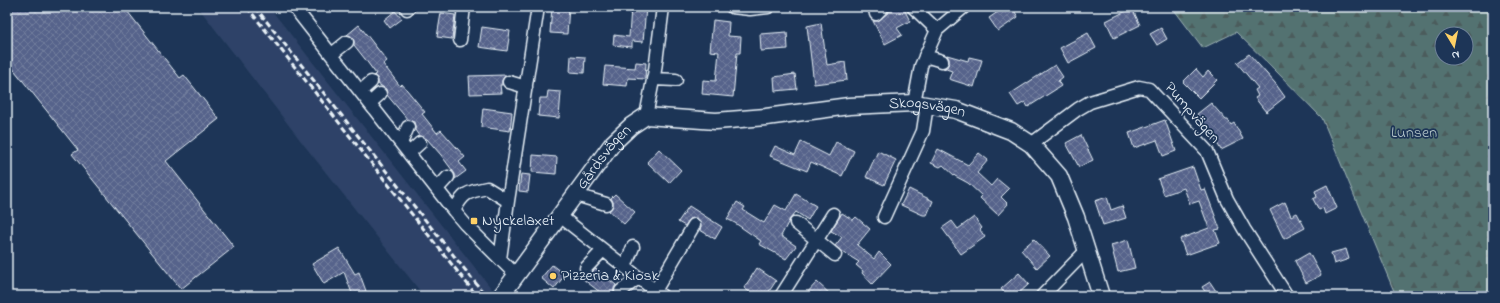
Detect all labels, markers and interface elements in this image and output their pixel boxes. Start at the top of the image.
north arrow [1434,26,1474,66]
text: N [1451,46,1461,63]
street label: Pumpvägen [1158,77,1226,149]
street label: Skogsvägen [888,91,969,125]
street label: Gårdsvägen [571,119,637,195]
park label: Lunsen [1391,121,1437,145]
place label: Nyckelaxet [482,209,555,233]
marker: Nyckelaxet [469,216,479,226]
place label: Pizzeria & Kiosk [561,264,660,288]
marker: Pizzeria & Kiosk [548,271,558,281]

